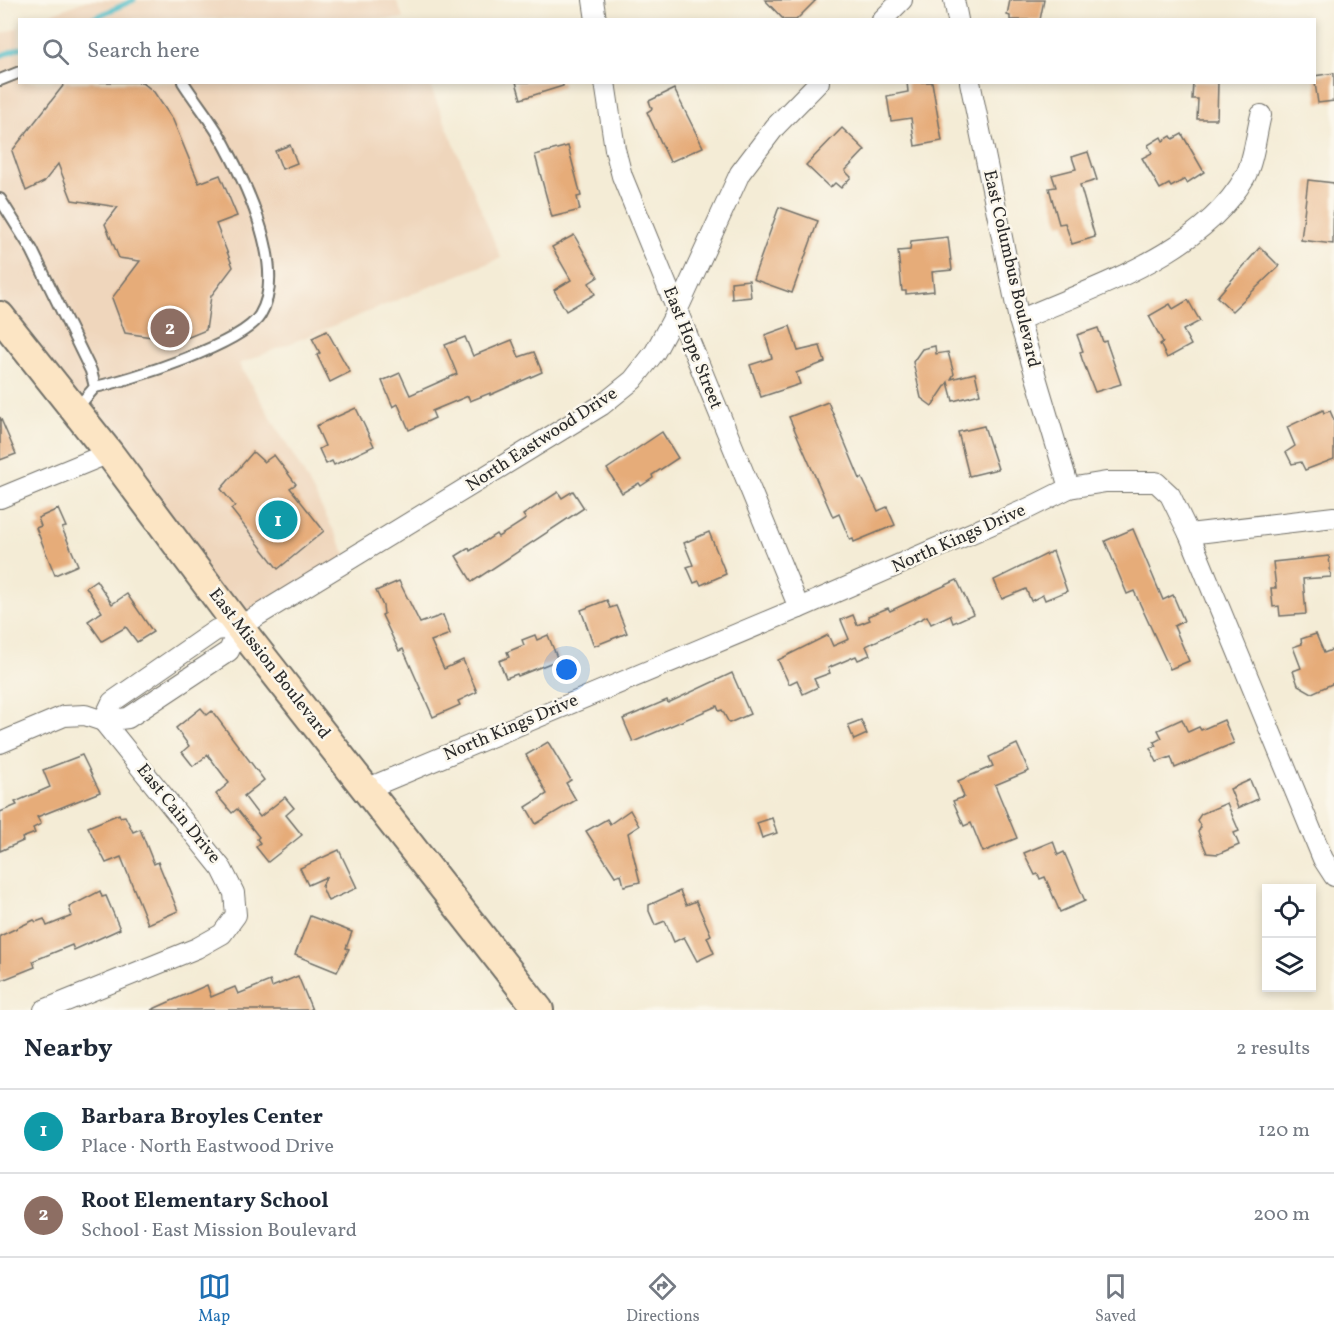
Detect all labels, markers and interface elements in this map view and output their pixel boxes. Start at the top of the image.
search box [18,18,1316,84]
icon: search [39,35,72,68]
text: Search here [87,36,200,67]
street label: East Columbus Boulevard [976,168,1046,370]
street label: East Hope Street [656,283,728,413]
pin: 2 [150,306,190,350]
street label: North Eastwood Drive [462,382,622,498]
pin: 1 [258,498,298,542]
street label: North Kings Drive [888,498,1030,580]
street label: East Mission Boulevard [202,583,336,745]
your location [552,655,581,684]
street label: North Kings Drive [440,688,582,768]
street label: East Cain Drive [130,759,226,869]
map controls [1262,884,1316,992]
button: locate [1262,884,1316,938]
button: layers [1262,938,1316,992]
text: Nearby [24,1031,113,1067]
text: 2 results [1236,1035,1310,1063]
text: Barbara Broyles Center [81,1102,323,1133]
text: 1 [39,1117,48,1145]
text: 120 m [1258,1117,1310,1145]
text: Place · North Eastwood Drive [81,1133,334,1161]
text: Root Elementary School [81,1186,329,1217]
text: 2 [38,1201,49,1229]
text: 200 m [1253,1201,1310,1229]
text: School · East Mission Boulevard [81,1217,357,1245]
tab: Map [198,1270,231,1328]
tab: Directions [626,1270,700,1328]
tab: Saved [1095,1270,1136,1328]

